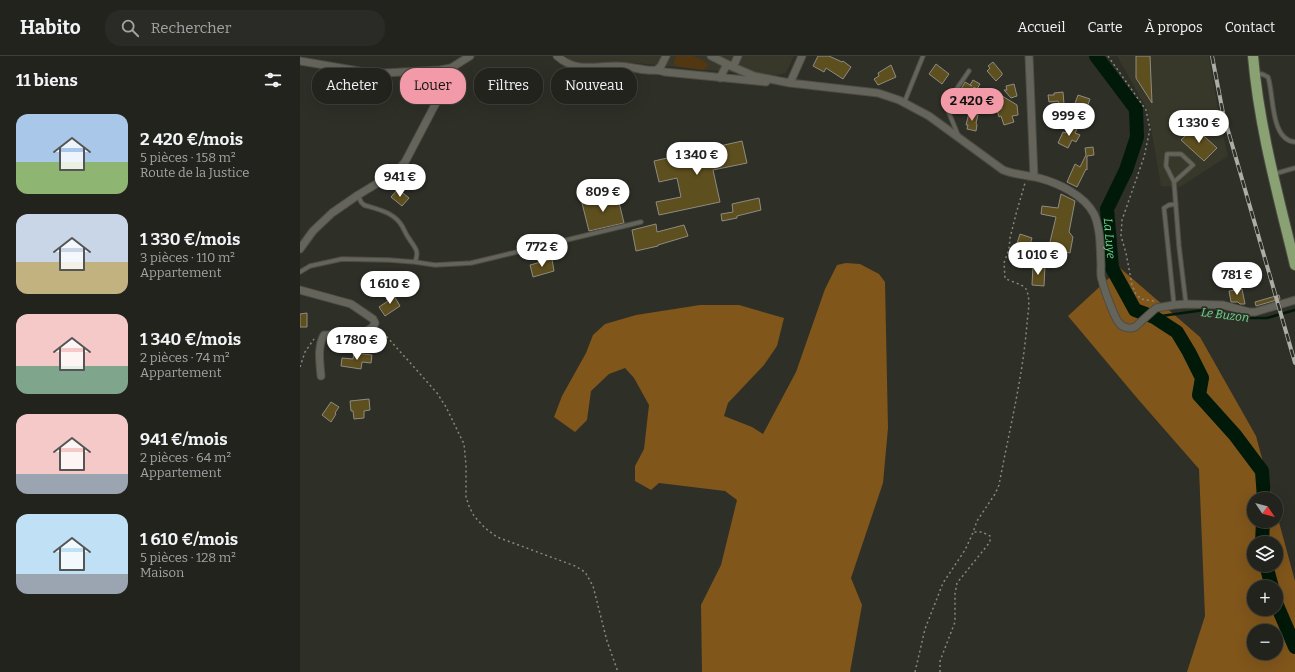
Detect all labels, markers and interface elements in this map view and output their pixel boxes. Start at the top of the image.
search box [105,10,385,46]
text: Habito [20,16,81,39]
icon: search [119,17,141,39]
text: Rechercher [151,19,231,37]
text: Accueil [1018,19,1066,36]
text: Carte [1088,19,1123,36]
text: À propos [1145,19,1203,36]
text: Contact [1225,19,1275,36]
chip: Acheter [312,68,392,104]
chip: Louer [400,68,466,104]
chip: Filtres [474,68,543,104]
chip: Nouveau [551,68,637,104]
icon: filters [262,69,284,91]
text: 11 biens [16,70,78,91]
pin: 2 420 € [935,88,1009,122]
text: 2 420 € [950,93,994,108]
pin: 999 € [1041,103,1097,137]
text: 999 € [1052,108,1086,123]
pin: 1 330 € [1162,110,1236,144]
text: 1 330 € [1178,115,1220,130]
text: 2 420 €/mois [140,129,243,150]
icon: home [48,130,96,178]
pin: 1 340 € [660,142,734,176]
text: 1 340 € [676,147,719,162]
text: 5 pièces · 158 m² [140,150,236,165]
pin: 941 € [372,164,428,198]
text: Route de la Justice [140,165,249,180]
text: 941 € [384,169,416,184]
pin: 809 € [575,179,631,213]
text: 809 € [585,184,621,199]
water label: La Luye [1101,217,1118,259]
text: 1 330 €/mois [140,229,240,250]
icon: home [48,230,96,278]
pin: 772 € [514,234,570,268]
text: 772 € [526,239,558,254]
pin: 1 010 € [1001,242,1075,276]
text: 1 010 € [1017,247,1059,262]
text: 3 pièces · 110 m² [140,250,235,265]
pin: 781 € [1209,262,1265,296]
text: Appartement [140,265,221,280]
text: 781 € [1221,267,1253,282]
pin: 1 610 € [353,271,427,305]
text: 1 610 € [370,276,410,291]
water label: Le Buzon [1200,305,1250,325]
pin: 1 780 € [320,327,394,361]
text: 1 340 €/mois [140,329,241,350]
icon: home [48,330,96,378]
text: 1 780 € [336,332,378,347]
text: 2 pièces · 74 m² [140,350,230,365]
text: Appartement [140,365,221,380]
text: 941 €/mois [140,429,228,450]
icon: home [48,430,96,478]
text: 2 pièces · 64 m² [140,450,231,465]
text: Appartement [140,465,221,480]
north arrow [1247,492,1283,528]
map controls [1247,492,1283,660]
text: 1 610 €/mois [140,529,238,550]
icon: home [48,530,96,578]
button: layers [1247,536,1283,572]
text: 5 pièces · 128 m² [140,550,236,565]
text: Maison [140,565,184,580]
button: + [1247,580,1283,616]
button: − [1247,624,1283,660]

